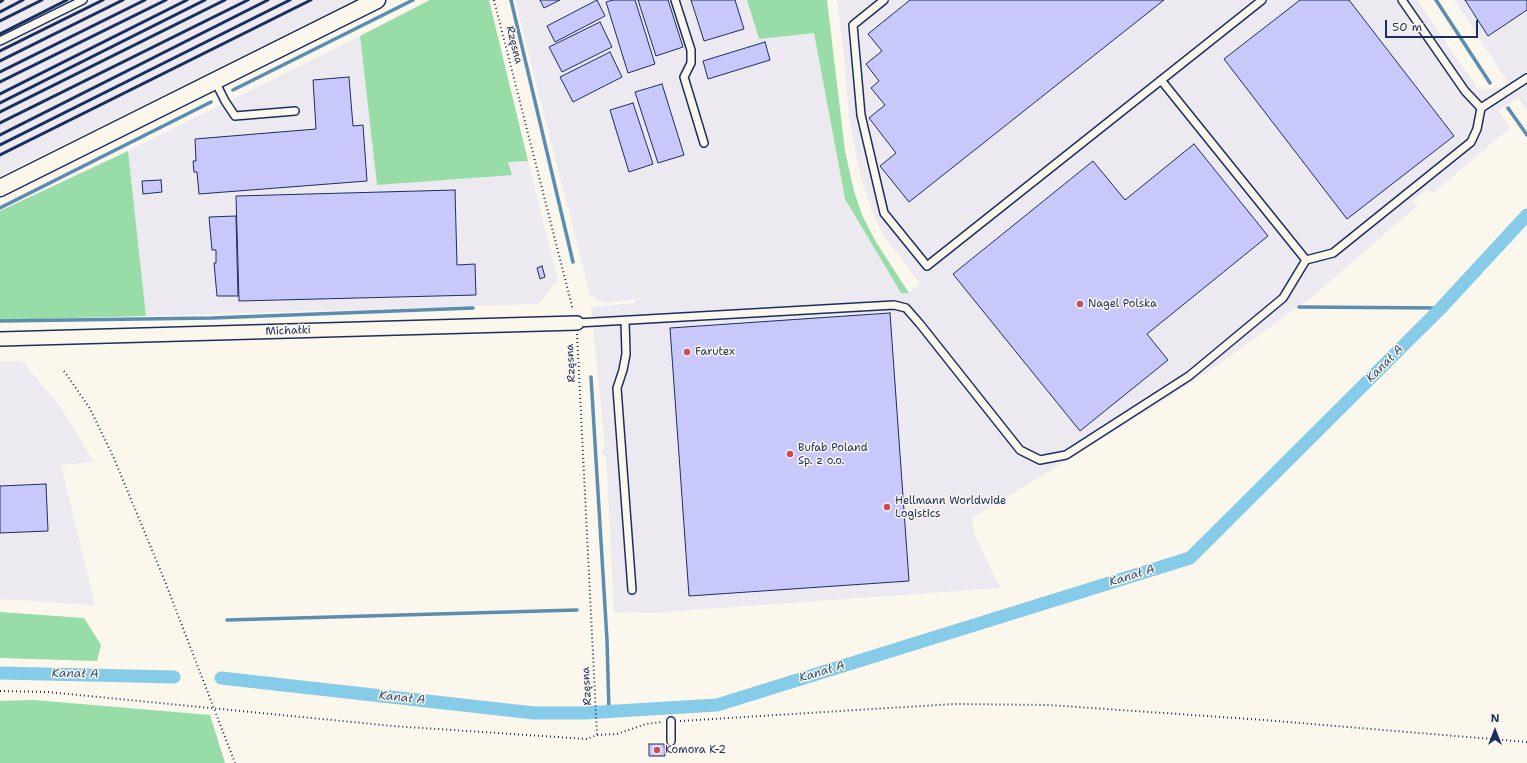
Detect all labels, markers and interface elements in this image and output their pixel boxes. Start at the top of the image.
scale bar [1387,12,1480,38]
text: 50 m [1392,19,1422,35]
street label: Rzęsna [503,25,525,65]
place label: Nagel Polska [1088,297,1157,311]
marker: Nagel Polska [1075,299,1085,309]
street label: Michałki [265,324,311,338]
water label: Kanał A [1363,342,1407,386]
street label: Rzęsna [563,343,579,383]
place label: Farutex [695,345,735,359]
marker: Farutex [682,347,692,357]
place label: Bufab Poland Sp. z o.o. [798,441,868,467]
marker: Bufab Poland Sp. z o.o. [785,449,795,459]
place label: Hellmann Worldwide Logistics [895,494,1006,520]
marker: Hellmann Worldwide Logistics [882,502,892,512]
water label: Kanał A [1107,562,1157,590]
water label: Kanał A [797,658,847,686]
water label: Kanał A [51,666,99,682]
street label: Rzęsna [579,666,595,706]
water label: Kanał A [378,688,426,708]
north arrow [1475,711,1515,751]
text: N [1491,711,1499,726]
place label: Komora K-2 [665,743,726,757]
marker: Komora K-2 [652,745,662,755]

